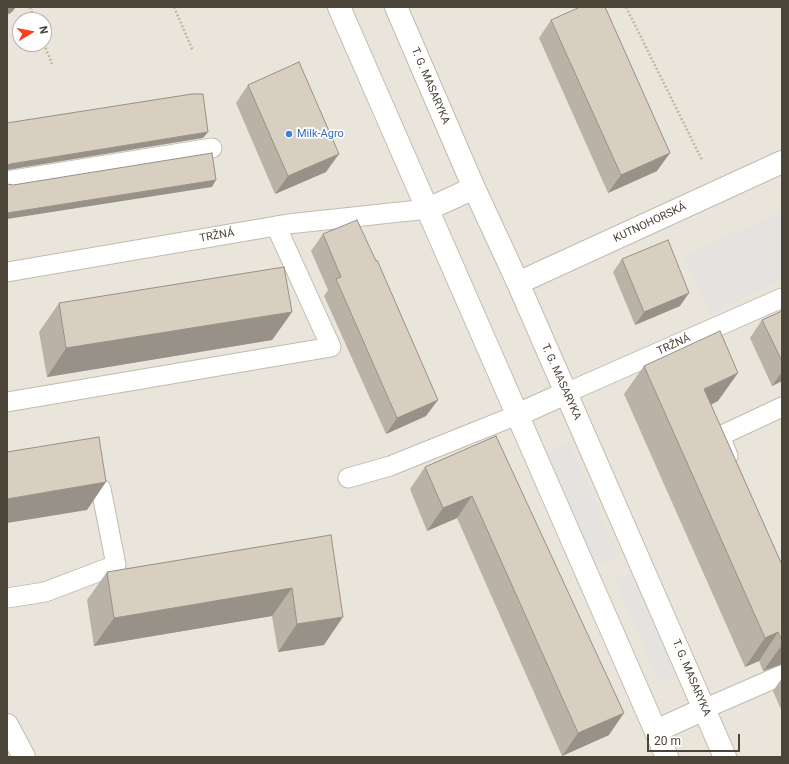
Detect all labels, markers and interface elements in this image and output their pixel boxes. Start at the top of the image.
north arrow [12,12,52,52]
text: N [36,25,50,35]
street label: T. G. MASARYKA [408,46,452,126]
place label: Milk-Agro [297,127,344,141]
marker: Milk-Agro [284,129,294,139]
street label: KUTNOHORSKÁ [611,200,689,246]
street label: TRŽNÁ [199,226,235,246]
street label: TRŽNÁ [655,332,693,358]
street label: T. G. MASARYKA [538,342,584,422]
street label: T. G. MASARYKA [669,638,713,718]
scale bar [649,726,742,752]
text: 20 m [654,734,681,748]

